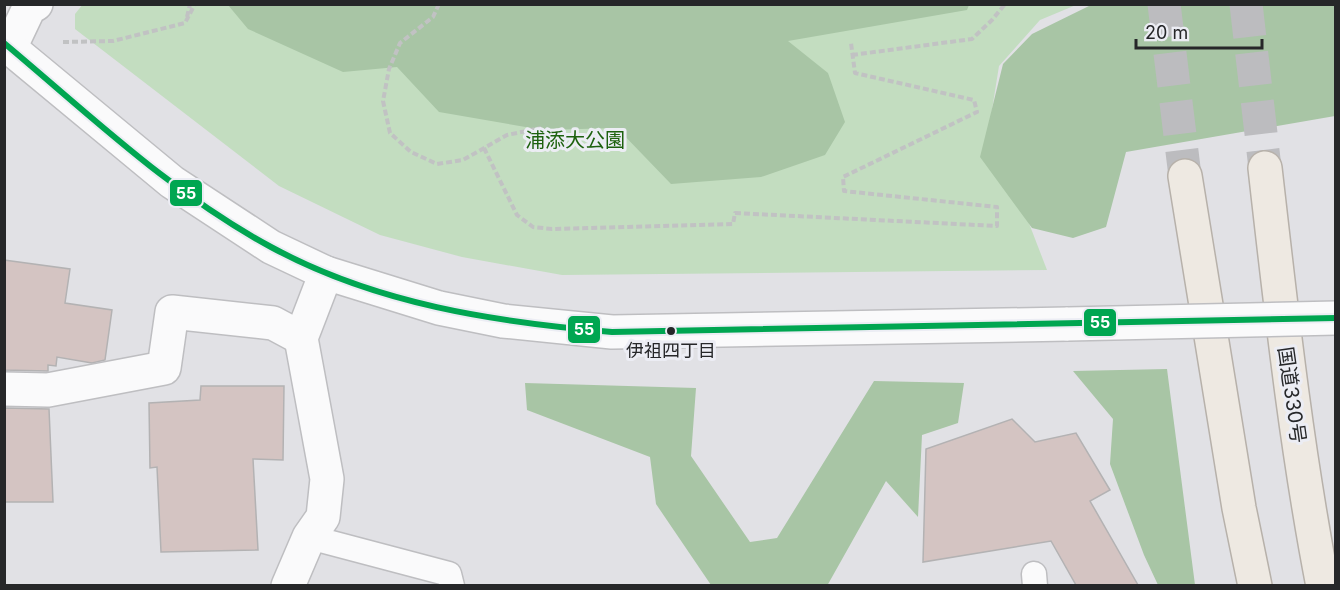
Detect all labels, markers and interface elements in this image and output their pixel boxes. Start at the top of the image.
scale bar [1136,12,1262,50]
text: 20 m [1145,22,1188,43]
park label: 浦添大公園 [525,128,625,152]
line badge: 55 [169,179,203,207]
text: 55 [176,183,196,203]
line badge: 55 [1083,308,1117,337]
text: 55 [1090,312,1110,332]
line badge: 55 [567,315,601,344]
text: 55 [574,319,594,339]
marker: 伊祖四丁目 [665,325,677,337]
place label: 伊祖四丁目 [626,340,716,361]
street label: 国道330号 [1273,345,1311,445]

